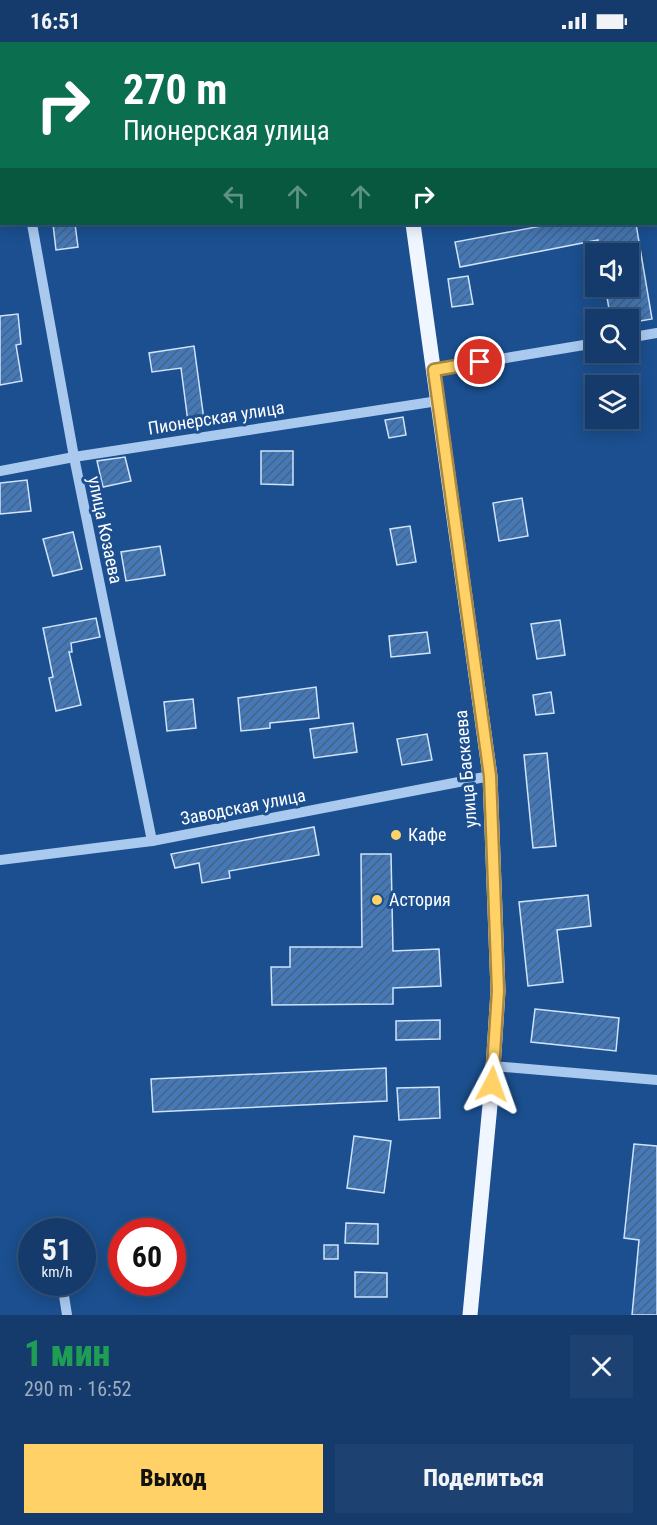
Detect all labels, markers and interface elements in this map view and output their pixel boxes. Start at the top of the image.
text: 16:51 [30,9,81,34]
text: 270 m [123,65,228,114]
icon: right [24,66,102,144]
text: Пионерская улица [123,115,330,147]
icon: left [218,180,251,213]
icon: ahead [281,180,314,213]
icon: ahead [344,180,377,213]
icon: right [407,180,440,213]
map controls [585,243,639,429]
button: sound [585,243,639,297]
button: search [585,309,639,363]
pin [454,336,505,387]
icon: arrive [463,345,496,378]
button: layers [585,375,639,429]
street label: Пионерская улица [146,396,286,439]
street label: улица Козаева [84,474,127,586]
street label: улица Баскаева [450,709,481,829]
street label: Заводская улица [179,784,307,829]
place label: Кафе [408,824,446,845]
marker: Кафе [389,828,403,842]
place label: Астория [389,889,451,910]
marker: Астория [370,893,384,907]
position arrow [460,1052,524,1116]
speed limit sign: 60 [108,1218,186,1296]
text: 51 [42,1232,72,1267]
text: km/h [42,1263,72,1281]
text: 1 мин [24,1333,110,1375]
button: close [570,1335,633,1398]
text: 290 m · 16:52 [24,1377,131,1401]
button: Выход [24,1444,323,1513]
button: Поделиться [335,1444,633,1513]

